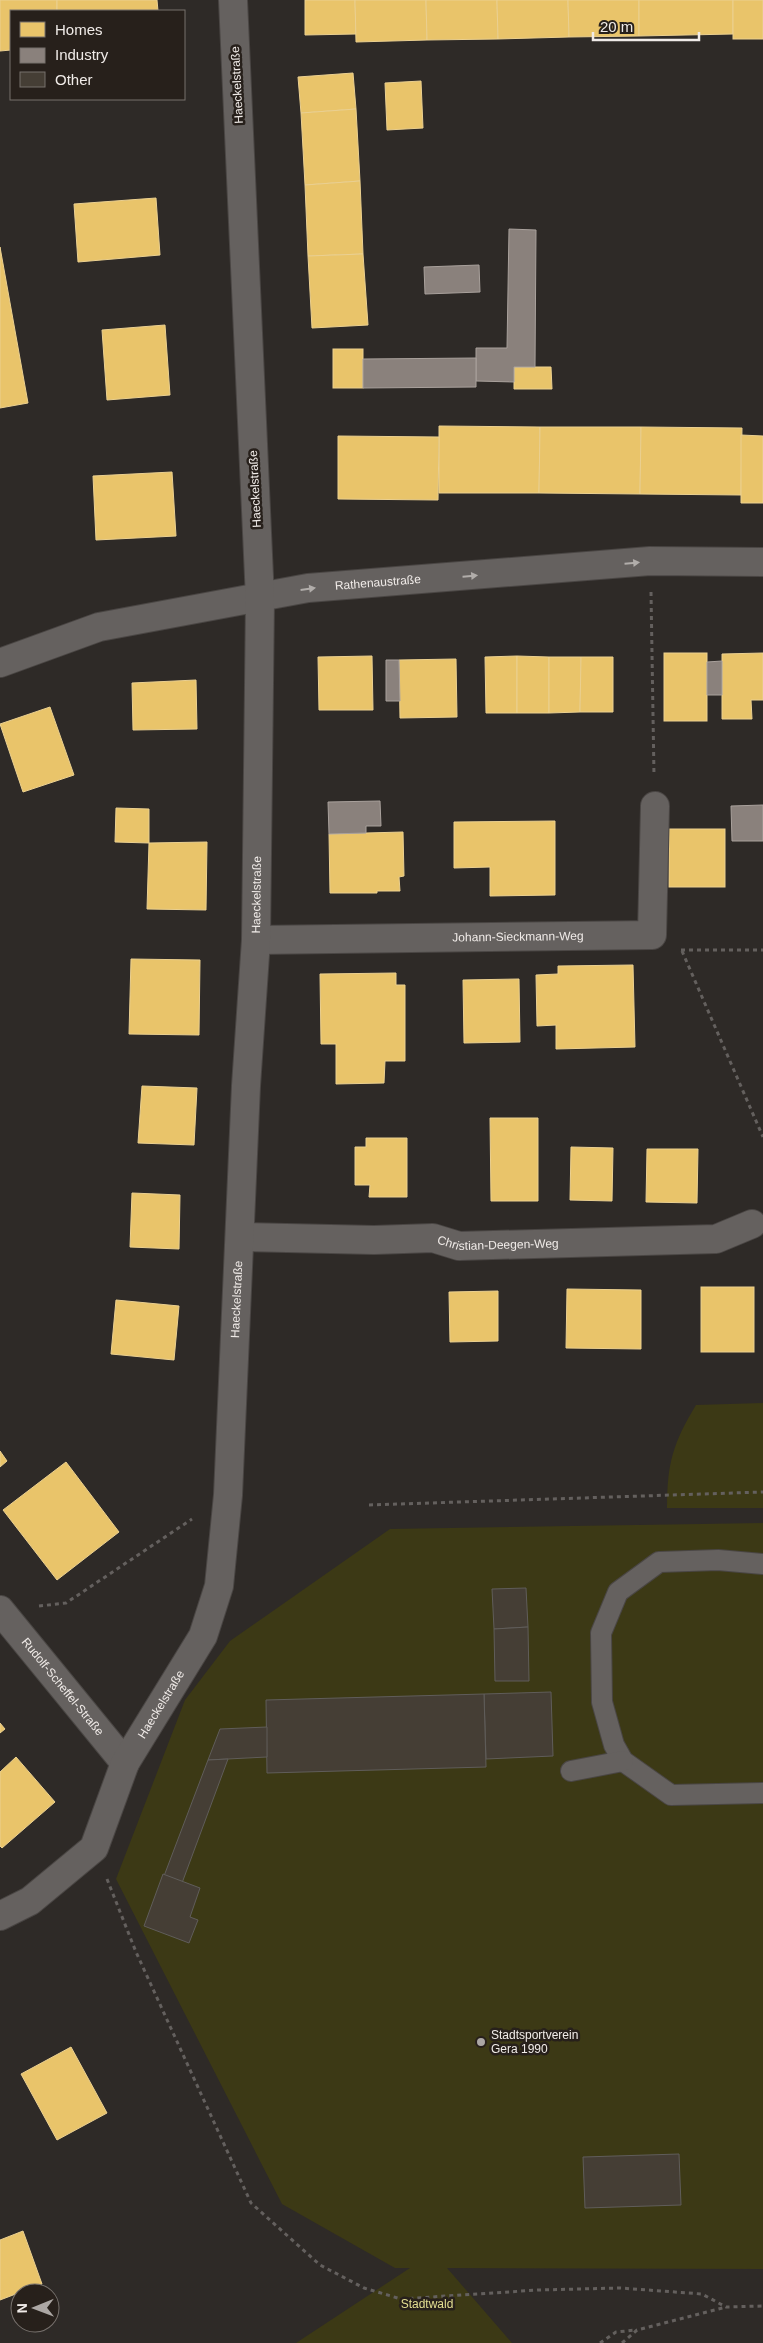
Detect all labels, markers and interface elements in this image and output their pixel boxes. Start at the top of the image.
legend [10,10,185,100]
scale bar [593,10,699,42]
text: 20 m [600,18,633,35]
text: Homes [55,21,103,38]
text: Industry [55,46,109,63]
street label: Haeckelstraße [228,46,246,124]
text: Other [55,71,93,88]
street label: Haeckelstraße [246,450,264,528]
one-way arrow [624,559,640,567]
one-way arrow [462,571,478,579]
street label: Rathenaustraße [334,572,422,593]
one-way arrow [300,585,316,593]
street label: Haeckelstraße [249,856,264,934]
street label: Johann-Sieckmann-Weg [452,929,584,945]
street label: Christian-Deegen-Weg [436,1233,559,1253]
street label: Haeckelstraße [228,1260,245,1338]
street label: Rudolf-Scheffel-Straße [19,1635,107,1739]
street label: Haeckelstraße [135,1667,187,1741]
place label: Stadtsportverein Gera 1990 [491,2028,578,2056]
marker: Stadtsportverein Gera 1990 [475,2036,487,2048]
north arrow [10,2283,60,2333]
park label: Stadtwald [401,2297,453,2311]
text: N [14,2303,30,2313]

